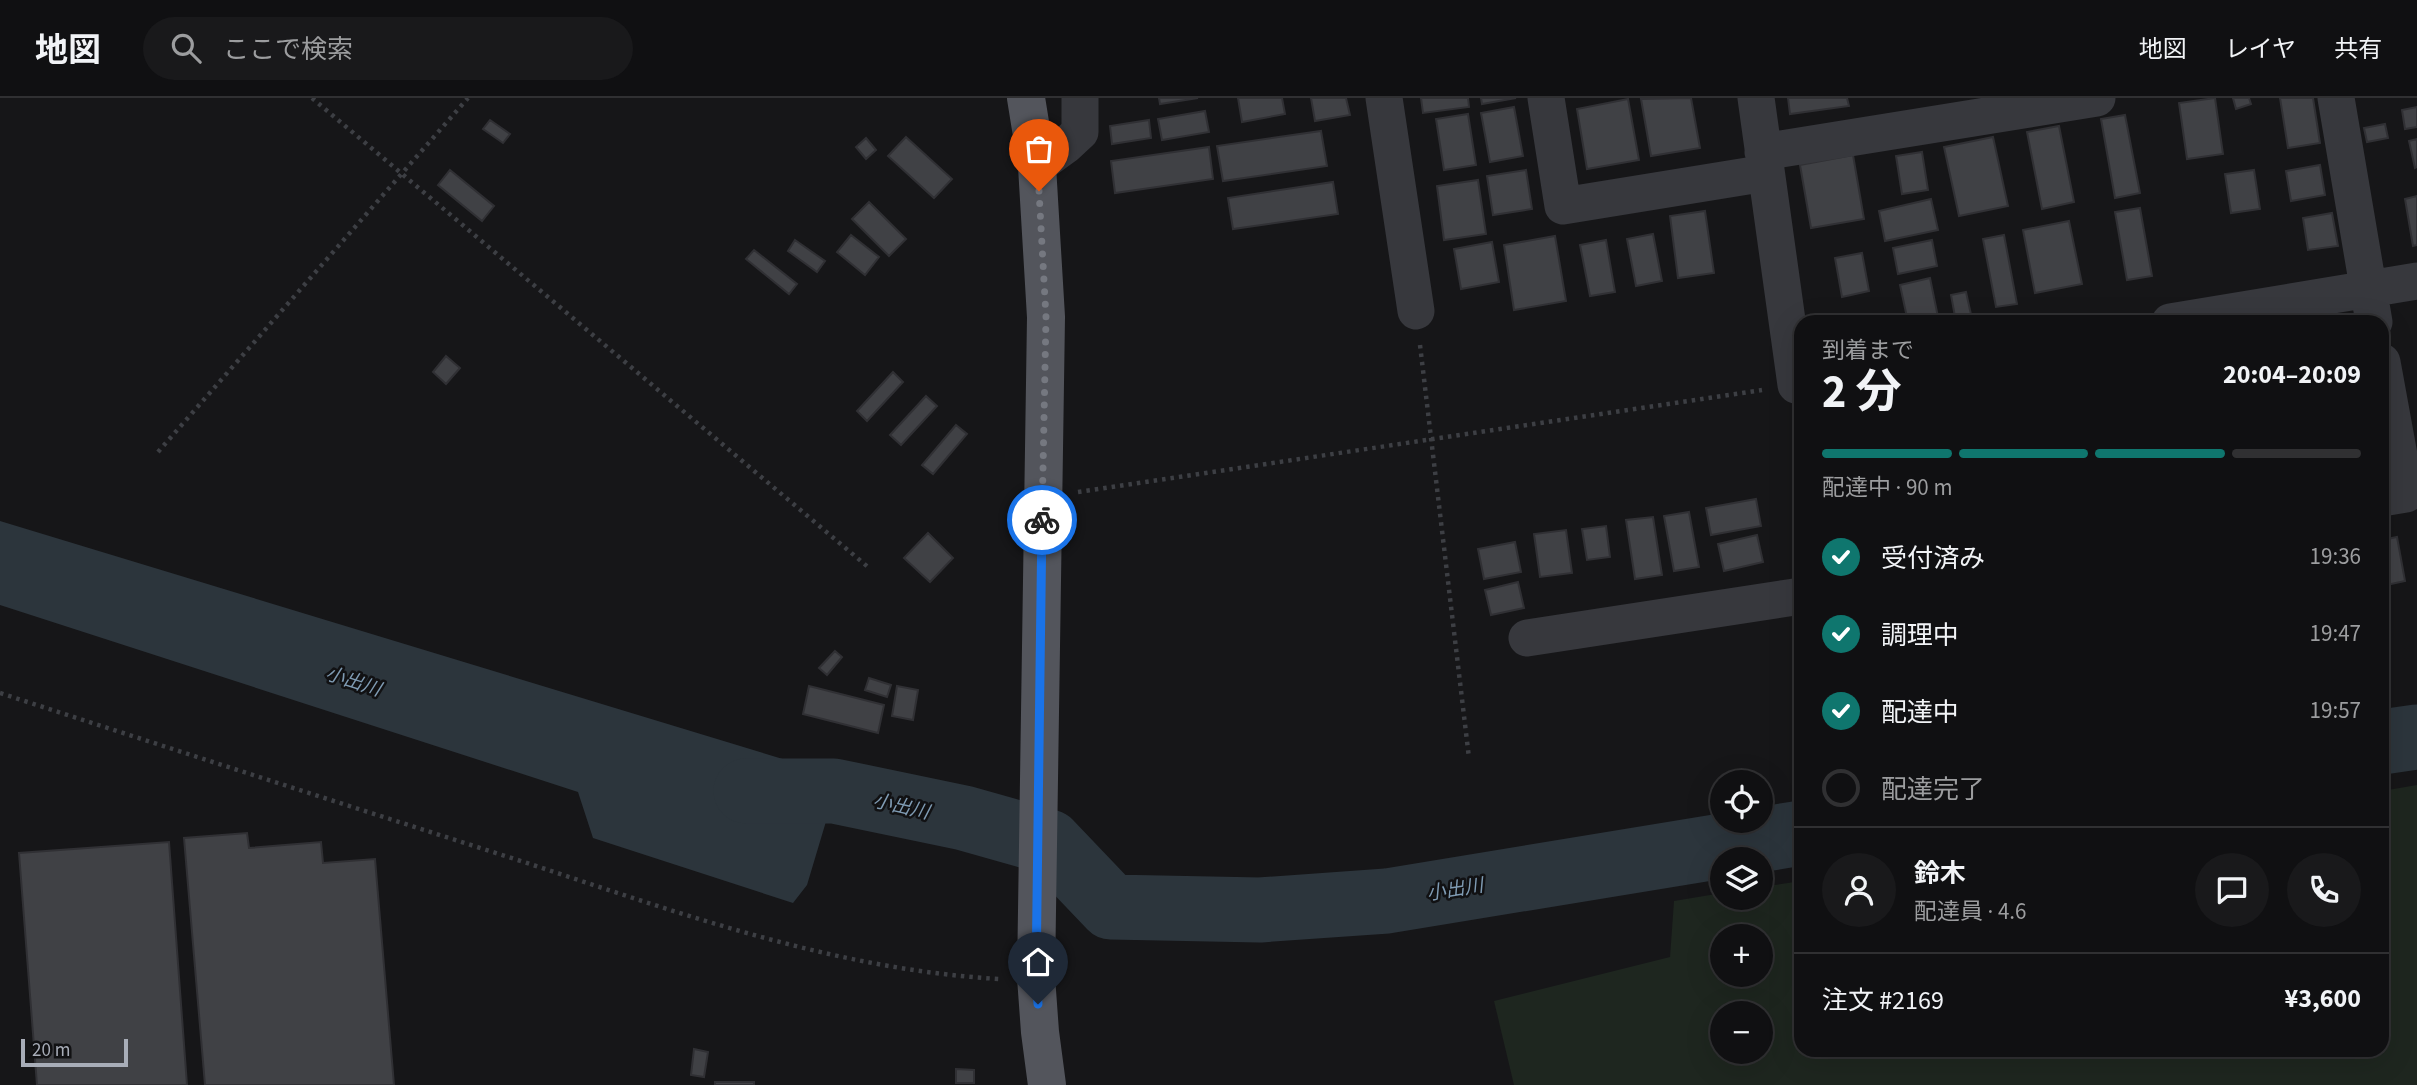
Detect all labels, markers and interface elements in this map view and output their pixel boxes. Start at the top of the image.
search box [143,17,633,80]
text: 地図 [35,27,101,74]
icon: search [167,29,205,67]
text: ここで検索 [223,31,353,68]
text: 地図 [2139,32,2187,67]
text: レイヤ [2225,32,2296,67]
text: 共有 [2334,32,2382,67]
pin [1009,119,1069,191]
icon: bag [1020,130,1058,168]
text: 到着まで [1822,334,1914,367]
text: 20:04–20:09 [2223,356,2361,393]
text: 2 分 [1822,360,1902,425]
text: 配達中 · 90 m [1822,471,1952,504]
courier [1007,485,1077,555]
icon: bike [1023,501,1061,539]
icon: check [1822,538,1860,576]
text: 受付済み [1881,540,1985,577]
text: 19:36 [2310,540,2361,573]
icon: check [1822,615,1860,653]
text: 調理中 [1881,617,1959,654]
text: 19:47 [2310,617,2361,650]
water label: 小出川 [322,660,386,704]
icon: check [1822,692,1860,730]
text: 配達中 [1881,694,1959,731]
text: 19:57 [2310,694,2361,727]
map controls [1710,770,1773,1064]
button: locate [1710,770,1773,833]
text: 配達完了 [1881,771,1985,808]
water label: 小出川 [870,787,934,827]
button: layers [1710,847,1773,910]
button: person [1822,853,1896,927]
button: chat [2195,853,2269,927]
button: phone [2287,853,2361,927]
text: 鈴木 [1914,855,1966,892]
water label: 小出川 [1425,872,1487,908]
text: 配達員 · 4.6 [1914,895,2027,928]
button: + [1710,924,1773,987]
pin [1008,932,1068,1004]
icon: home [1019,943,1057,981]
text: ¥3,600 [2285,980,2361,1017]
text: 注文 #2169 [1822,982,1944,1019]
button: − [1710,1001,1773,1064]
scale bar [21,1036,128,1068]
text: 20 m [32,1037,70,1064]

